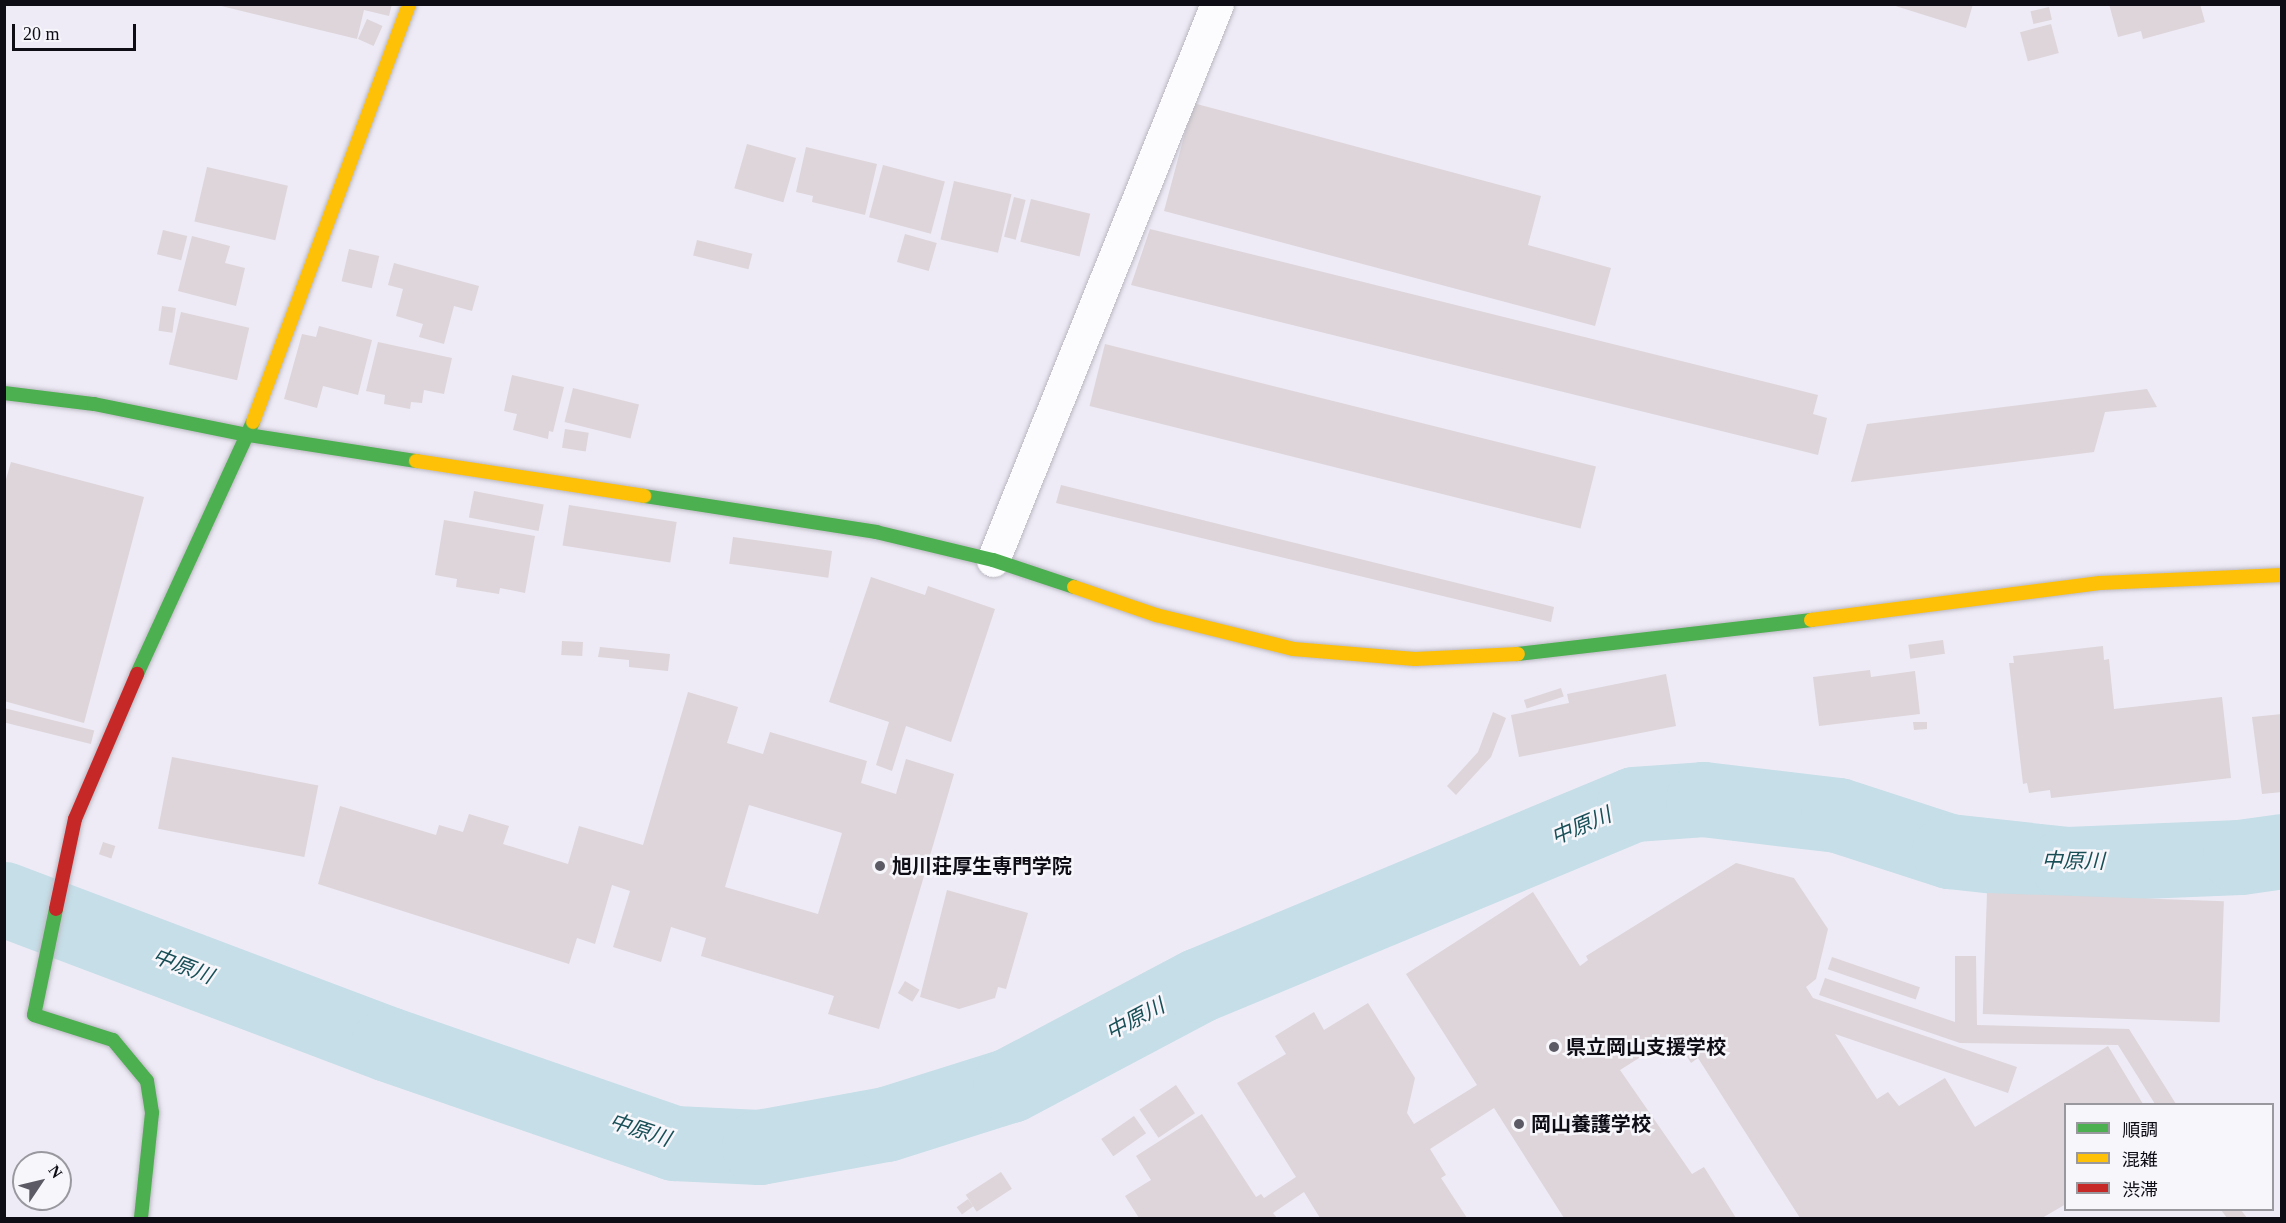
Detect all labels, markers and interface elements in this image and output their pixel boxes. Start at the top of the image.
scale bar [15,12,140,50]
text: 20 m [23,24,60,44]
water label: 中原川 [1547,802,1615,850]
water label: 中原川 [2041,848,2105,874]
place label: 旭川荘厚生専門学院 [892,854,1072,878]
marker: 旭川荘厚生専門学院 [873,859,887,873]
water label: 中原川 [149,943,217,989]
water label: 中原川 [1101,993,1169,1045]
place label: 県立岡山支援学校 [1566,1035,1726,1059]
marker: 県立岡山支援学校 [1547,1040,1561,1054]
legend [2064,1103,2274,1211]
water label: 中原川 [606,1108,674,1152]
place label: 岡山養護学校 [1531,1112,1651,1136]
marker: 岡山養護学校 [1512,1117,1526,1131]
text: 順調 [2122,1120,2158,1140]
text: 混雑 [2122,1150,2158,1170]
north arrow [12,1151,72,1211]
text: N [45,1162,66,1181]
text: 渋滞 [2122,1180,2158,1200]

